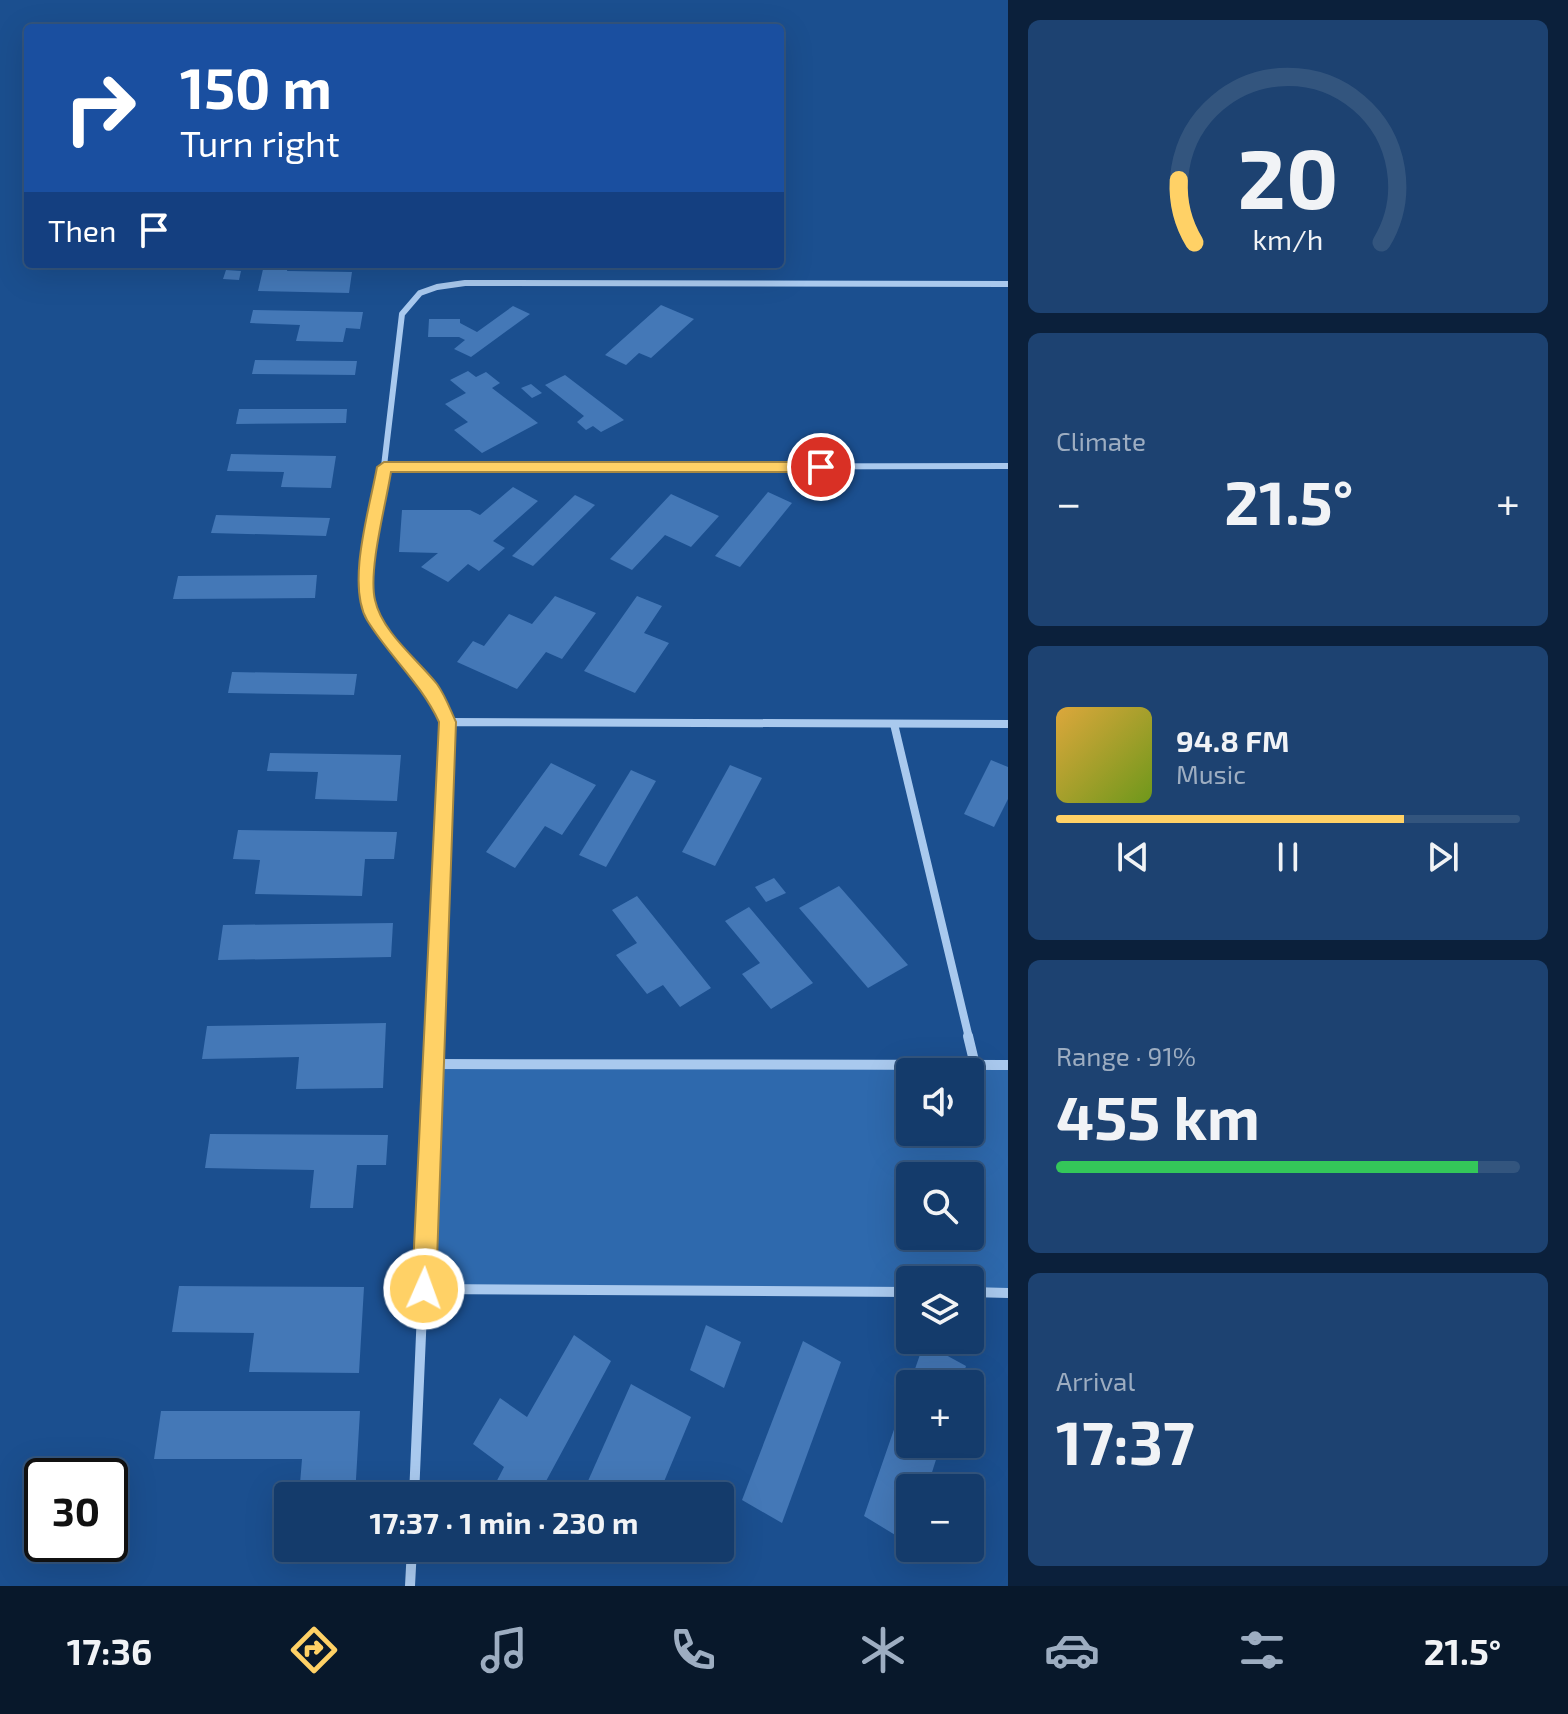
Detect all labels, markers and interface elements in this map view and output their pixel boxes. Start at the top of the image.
text: 150 m [180,53,332,120]
icon: right [48,56,152,160]
text: Turn right [180,121,340,164]
text: 20 [1238,125,1338,225]
icon: arrive [132,208,176,252]
text: Then [48,212,116,248]
text: km/h [1253,221,1323,256]
text: Climate [1056,425,1146,456]
pin [787,433,855,501]
icon: arrive [799,445,843,489]
text: 21.5° [1224,465,1353,537]
text: − [1056,475,1082,528]
text: + [1496,475,1520,528]
text: 94.8 FM [1176,722,1289,758]
text: Music [1176,758,1246,789]
icon: previous [1111,835,1155,879]
icon: pause [1266,835,1310,879]
icon: next [1421,835,1465,879]
text: Range · 91% [1056,1040,1196,1071]
map controls [896,1058,984,1562]
button: sound [896,1058,984,1146]
text: 455 km [1056,1080,1260,1152]
button: search [896,1162,984,1250]
position arrow [382,1247,466,1331]
button: layers [896,1266,984,1354]
text: Arrival [1056,1365,1135,1396]
button: + [896,1370,984,1458]
text: 17:37 [1056,1405,1195,1477]
speed limit sign: 30 [24,1458,128,1562]
button: − [896,1474,984,1562]
text: 17:37 · 1 min · 230 m [370,1504,638,1540]
icon: directions [286,1622,342,1678]
icon: music [476,1622,532,1678]
icon: phone [665,1622,721,1678]
icon: climate [855,1622,911,1678]
icon: car [1044,1622,1100,1678]
icon: filters [1234,1622,1290,1678]
text: 17:36 [67,1629,152,1672]
text: 21.5° [1424,1629,1501,1672]

